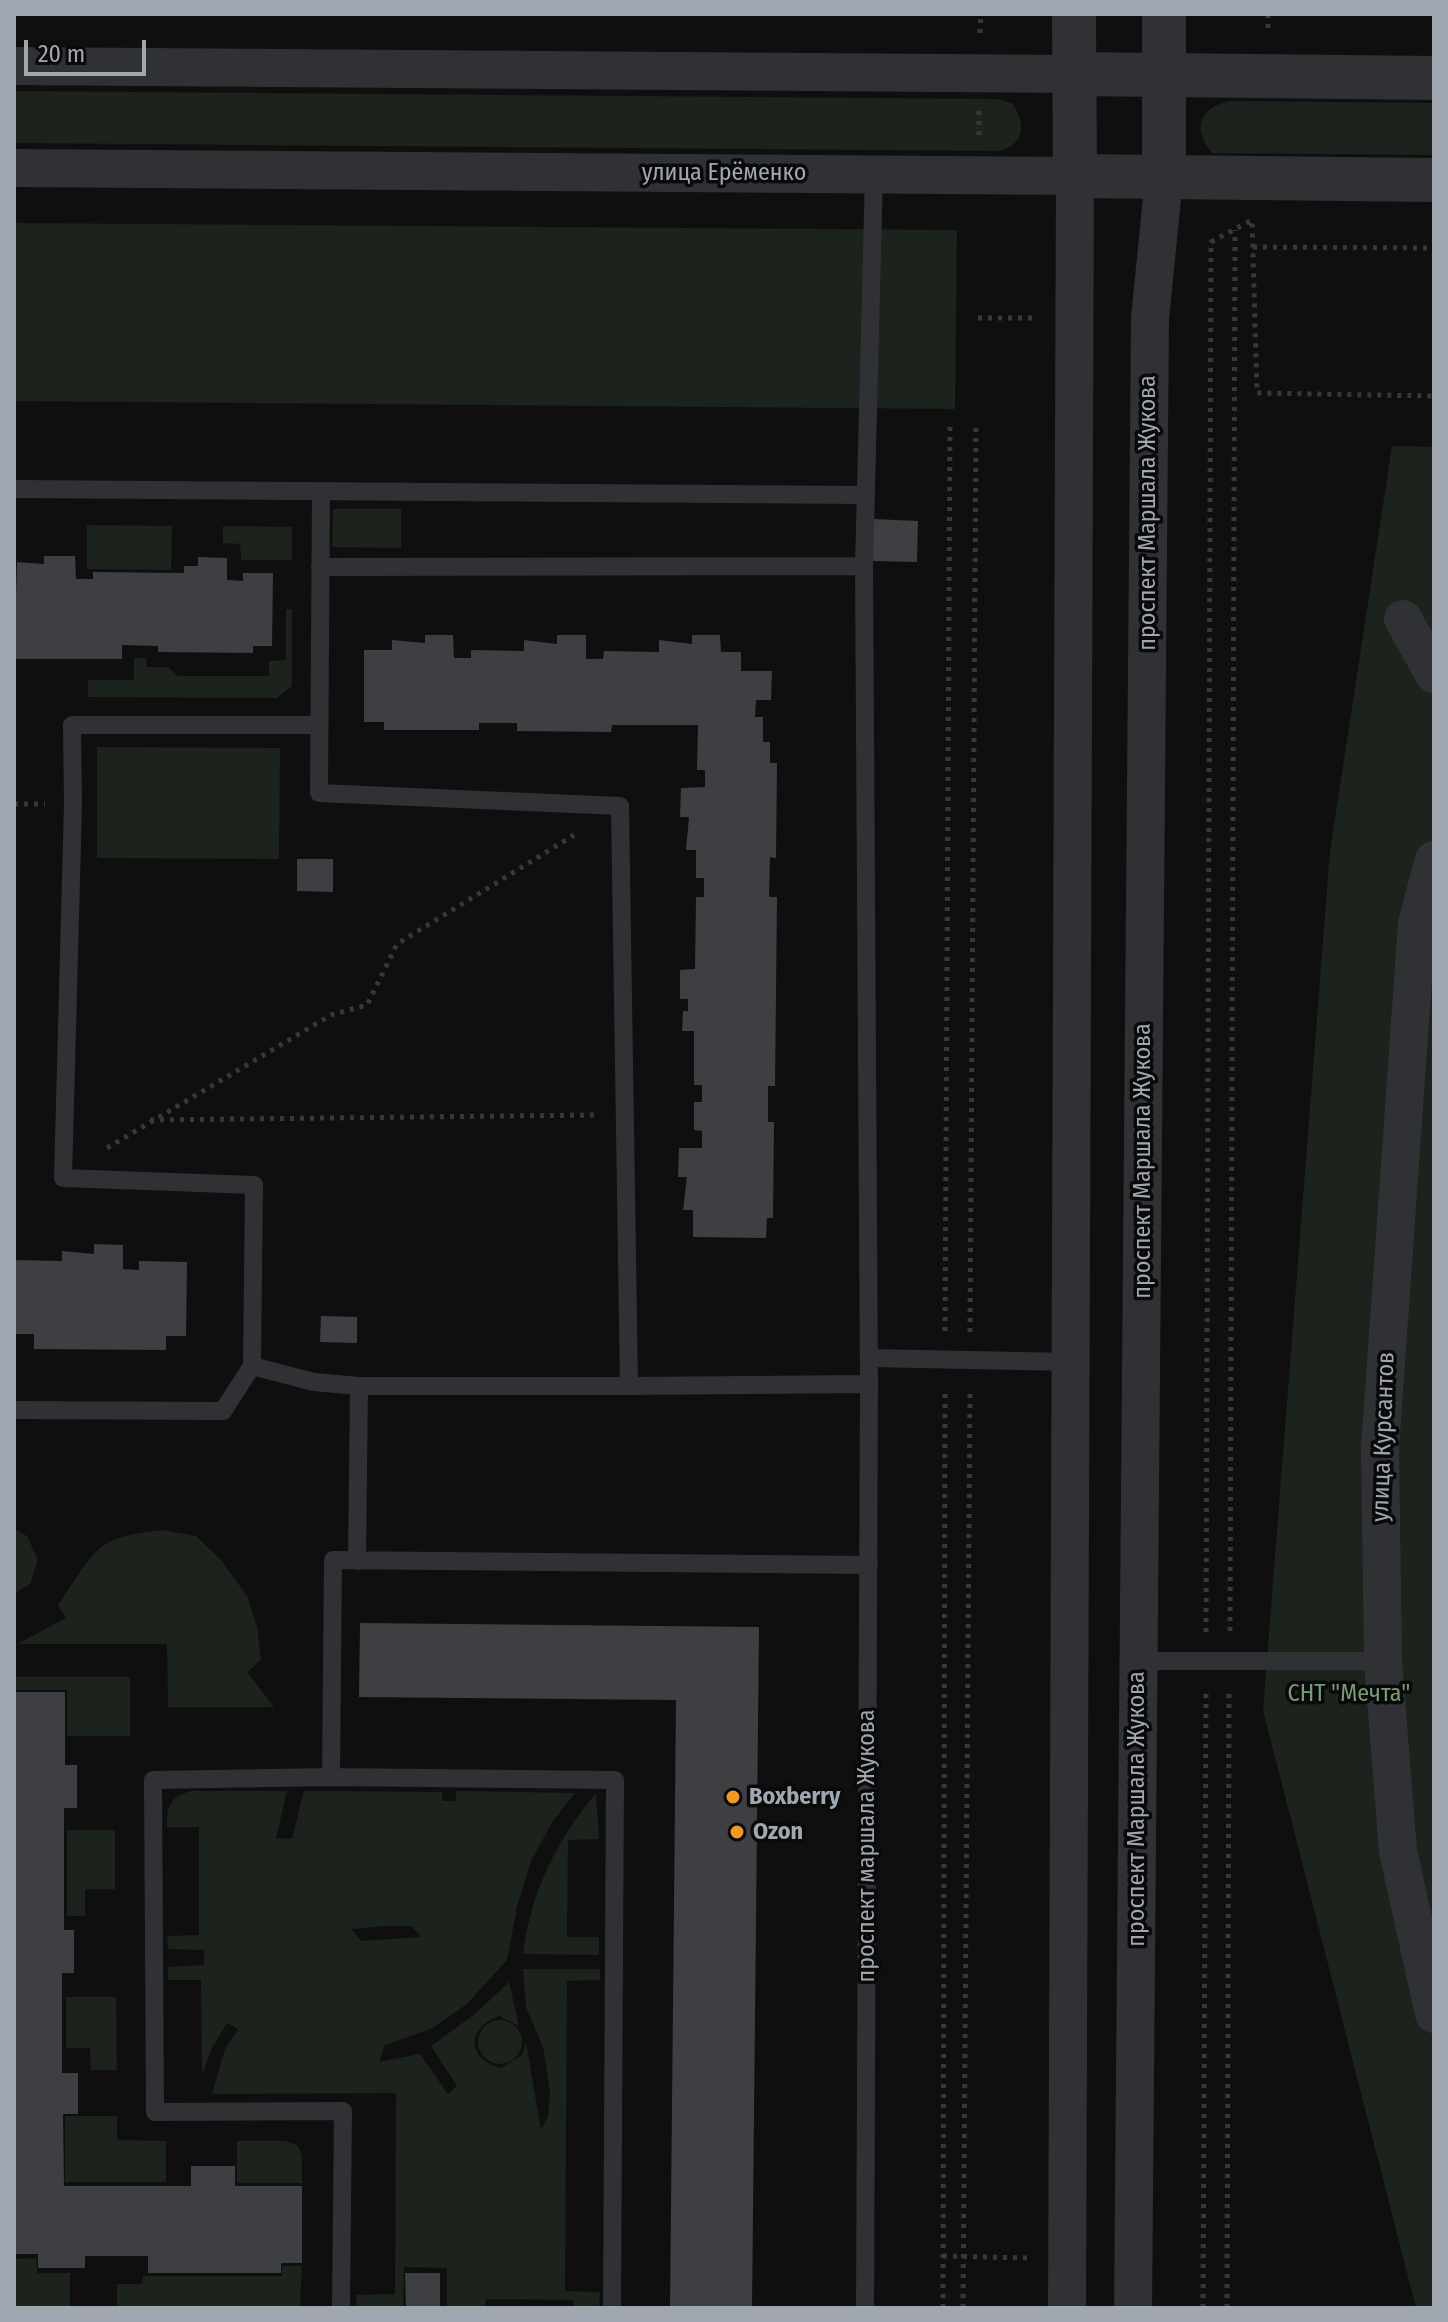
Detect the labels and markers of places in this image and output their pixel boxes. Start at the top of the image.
place label: Boxberry [749,1783,840,1811]
marker: Boxberry [724,1788,742,1806]
place label: Ozon [753,1818,803,1846]
marker: Ozon [728,1823,746,1841]

